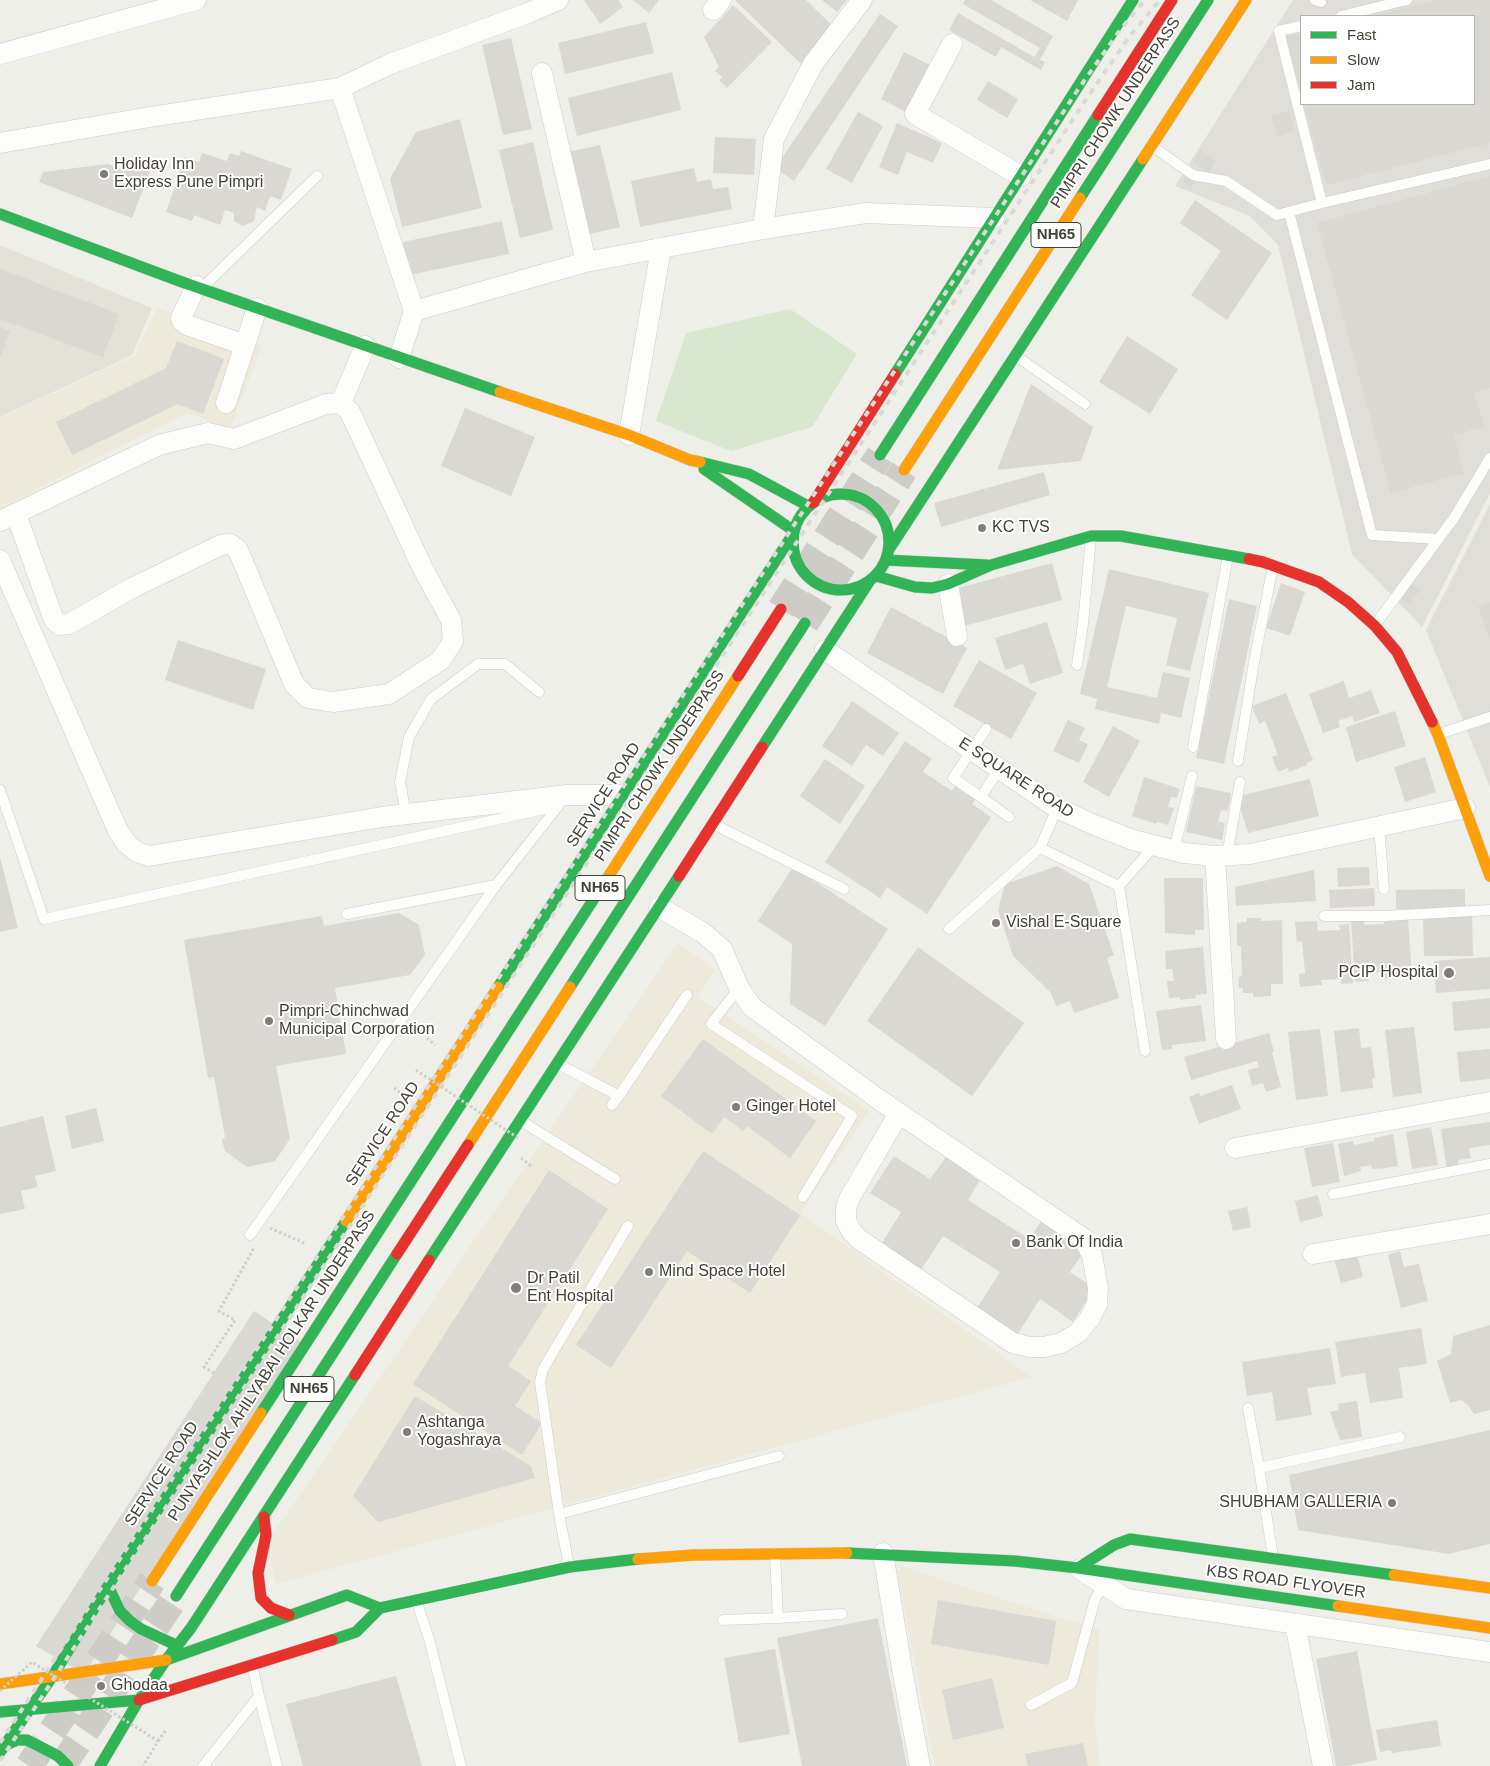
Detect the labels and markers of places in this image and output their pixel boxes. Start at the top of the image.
place label: Holiday Inn Express Pune Pimpri [114,155,263,193]
marker: Holiday Inn Express Pune Pimpri [98,168,110,180]
place label: KC TVS [992,518,1050,538]
marker: KC TVS [976,522,988,534]
place label: Vishal E-Square [1006,913,1121,933]
marker: Vishal E-Square [990,917,1002,929]
place label: PCIP Hospital [1338,963,1438,983]
marker: PCIP Hospital [1442,966,1456,980]
place label: Pimpri-Chinchwad Municipal Corporation [279,1002,435,1040]
marker: Pimpri-Chinchwad Municipal Corporation [263,1015,275,1027]
place label: Ginger Hotel [746,1097,836,1117]
marker: Ginger Hotel [730,1101,742,1113]
place label: Bank Of India [1026,1233,1123,1253]
marker: Bank Of India [1010,1237,1022,1249]
place label: Mind Space Hotel [659,1262,785,1282]
marker: Mind Space Hotel [643,1266,655,1278]
place label: Dr Patil Ent Hospital [527,1269,613,1307]
marker: Dr Patil Ent Hospital [509,1281,523,1295]
place label: Ashtanga Yogashraya [417,1413,501,1451]
marker: Ashtanga Yogashraya [401,1426,413,1438]
place label: SHUBHAM GALLERIA [1219,1493,1382,1513]
marker: SHUBHAM GALLERIA [1386,1497,1398,1509]
place label: Ghodaa [111,1676,168,1696]
marker: Ghodaa [95,1680,107,1692]

